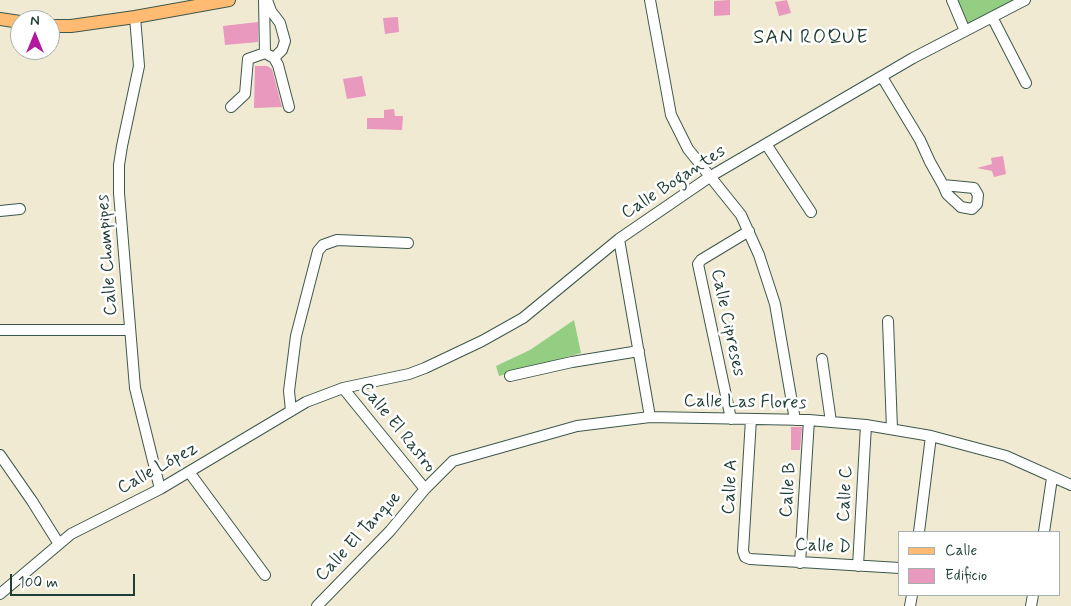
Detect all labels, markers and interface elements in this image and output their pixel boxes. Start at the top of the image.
north arrow [10,10,60,60]
text: N [30,12,40,30]
district label: SAN ROQUE [752,27,870,51]
street label: Calle Bogantes [618,141,730,225]
street label: Calle Chompipes [93,194,123,316]
street label: Calle Cipreses [705,267,749,379]
street label: Calle El Rastro [354,378,440,478]
street label: Calle Las Flores [683,391,807,415]
street label: Calle López [114,438,202,500]
street label: Calle A [719,459,743,515]
street label: Calle B [776,462,802,518]
street label: Calle C [834,465,858,523]
street label: Calle El Tanque [312,487,406,587]
legend [898,531,1061,596]
street label: Calle D [794,535,852,559]
text: Calle [945,541,977,561]
scale bar [12,564,138,596]
text: Edificio [945,566,987,586]
text: 100 m [18,573,58,593]

